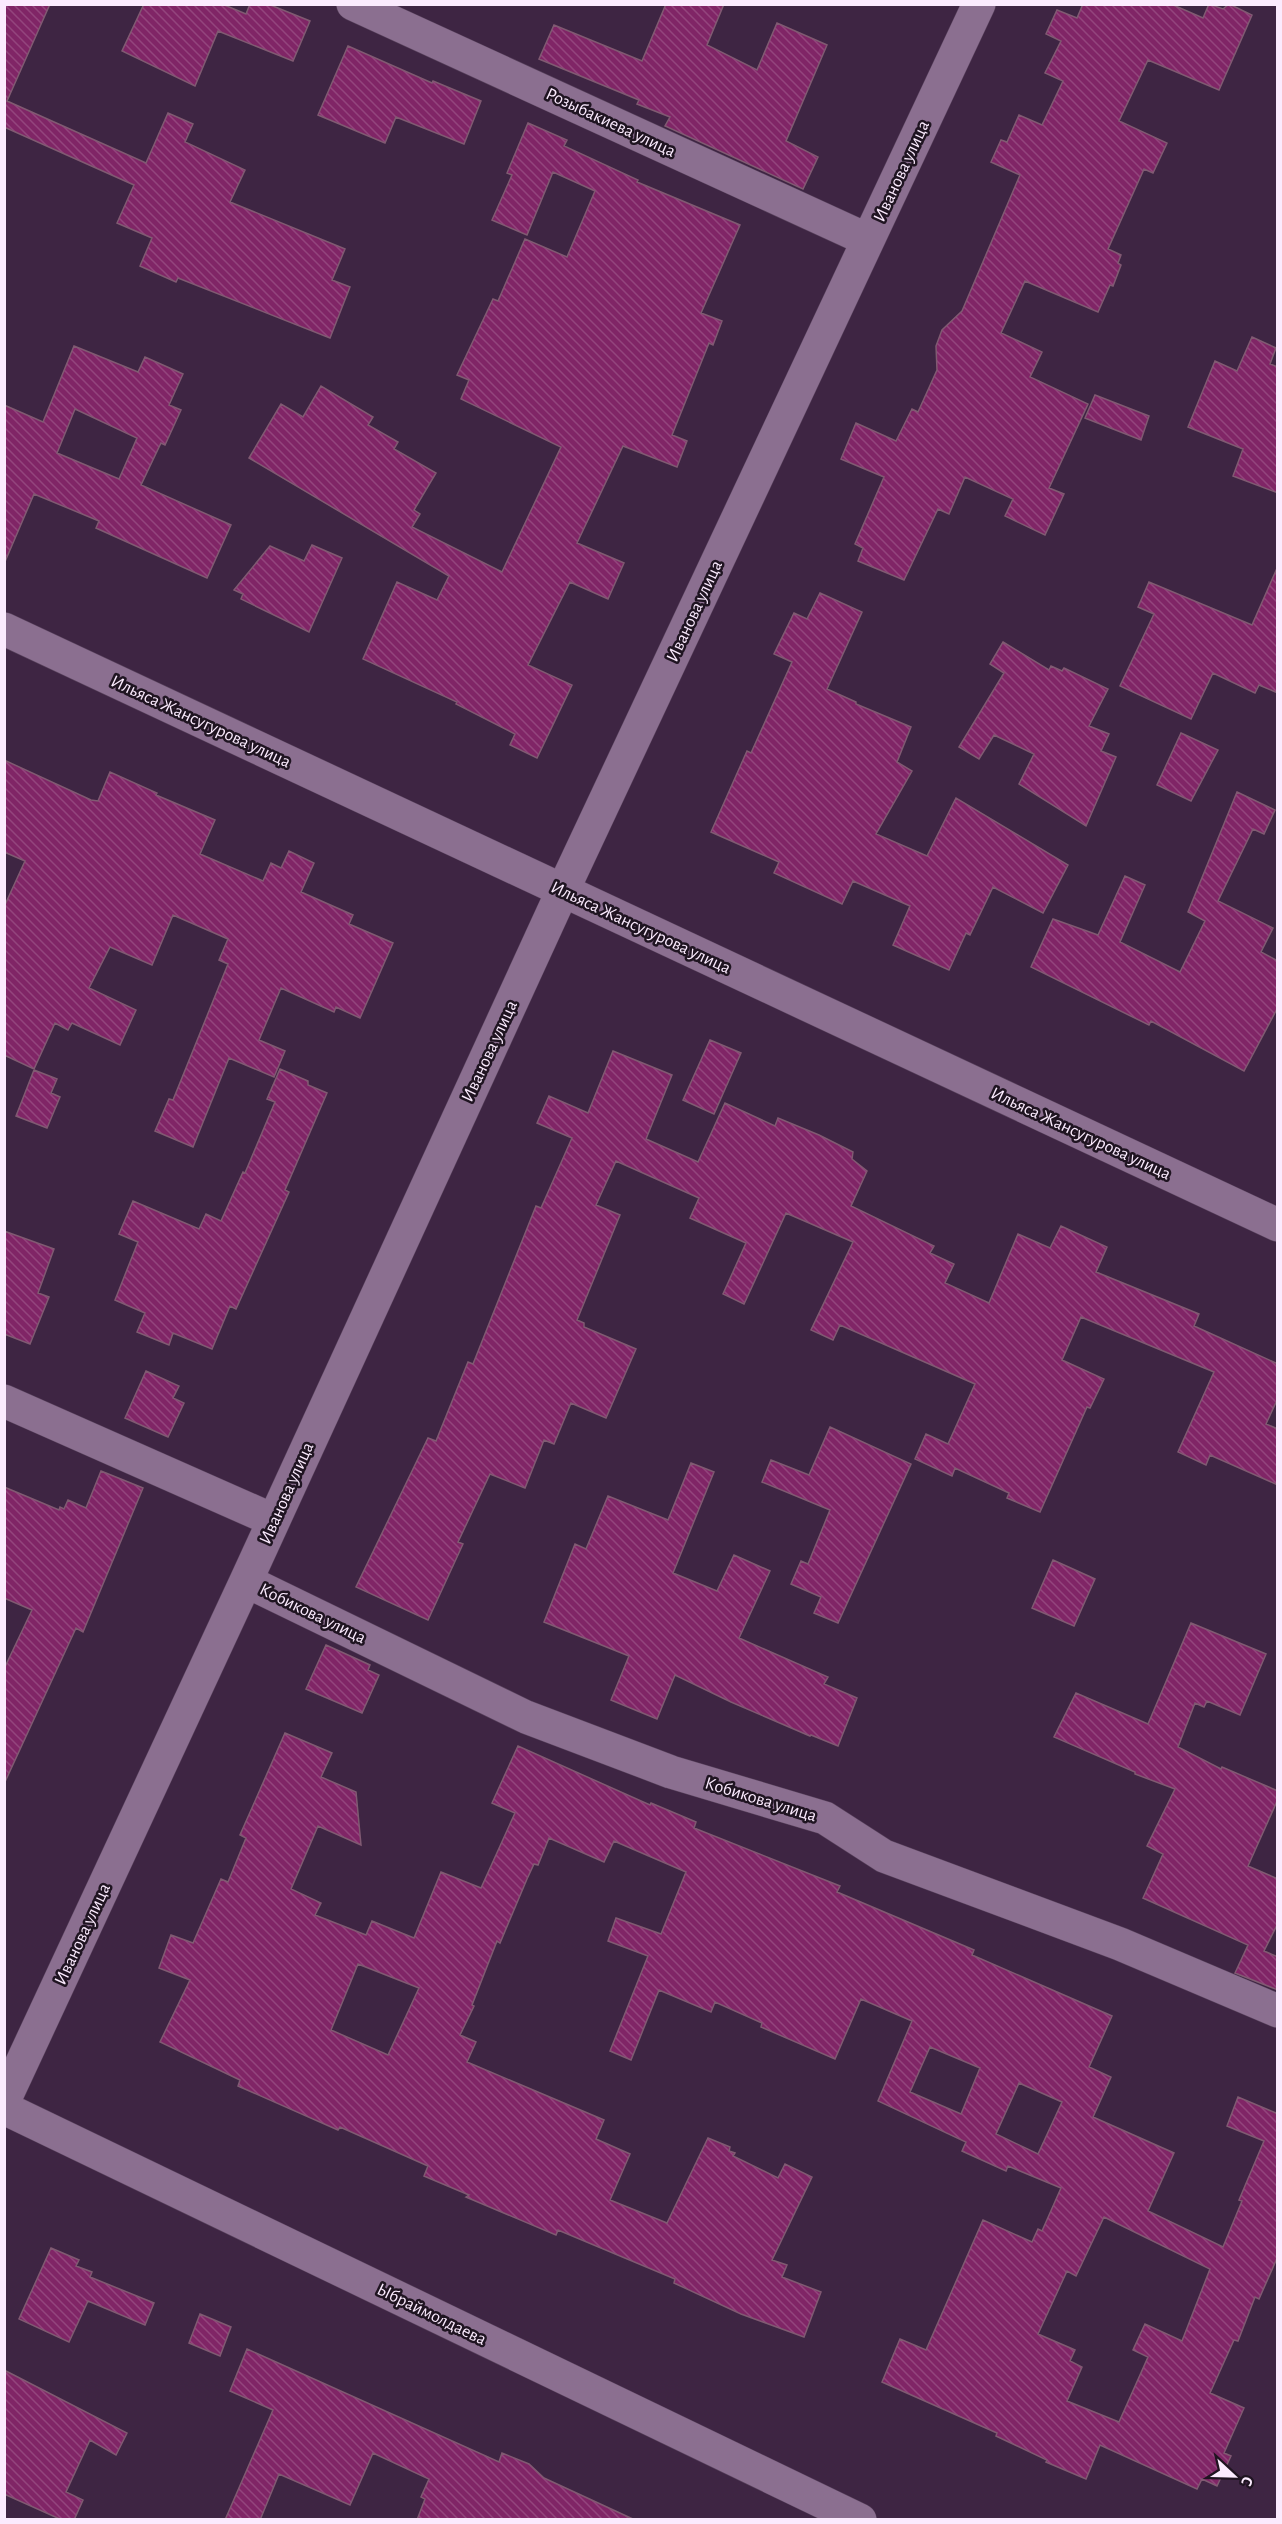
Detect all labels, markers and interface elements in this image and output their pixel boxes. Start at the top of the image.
street label: Розыбакиева улица [543,84,679,161]
street label: Иванова улица [871,118,933,225]
street label: Иванова улица [664,558,726,665]
street label: Ильяса Жансугурова улица [108,672,293,772]
street label: Ильяса Жансугурова улица [548,878,733,978]
street label: Иванова улица [459,998,521,1105]
street label: Ильяса Жансугурова улица [988,1084,1173,1184]
street label: Иванова улица [256,1440,317,1547]
street label: Кобикова улица [257,1580,369,1647]
street label: Кобикова улица [703,1773,819,1826]
street label: Иванова улица [52,1881,114,1988]
street label: Ыбраймолдаева [374,2280,489,2349]
north arrow [1204,2446,1264,2506]
text: С [1238,2474,1256,2488]

